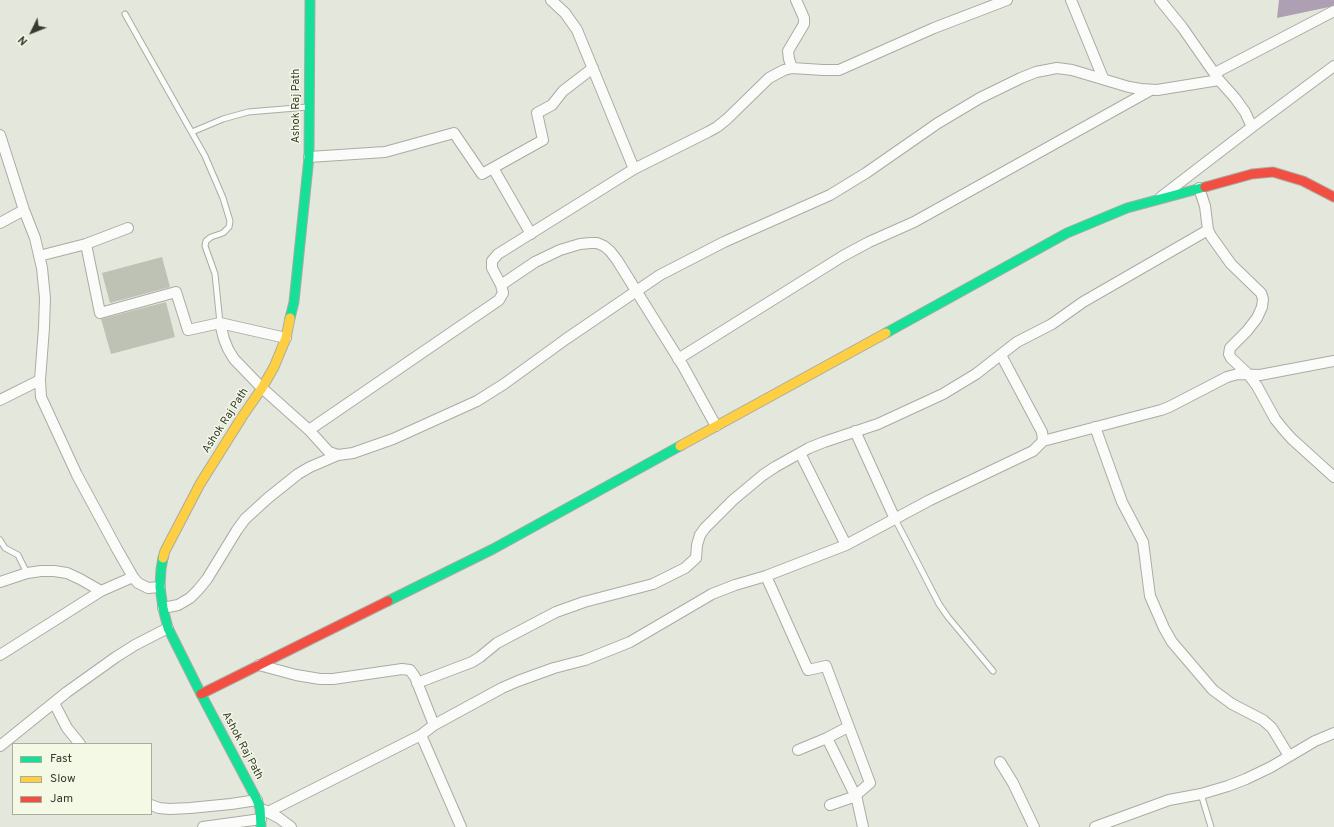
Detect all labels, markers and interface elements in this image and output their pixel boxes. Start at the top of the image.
north arrow [12,12,52,52]
text: N [15,33,31,48]
street label: Ashok Raj Path [290,69,304,143]
street label: Ashok Raj Path [200,386,252,456]
street label: Ashok Raj Path [219,710,265,782]
legend [12,743,152,815]
text: Fast [50,751,72,767]
text: Slow [50,771,76,787]
text: Jam [50,791,73,807]

